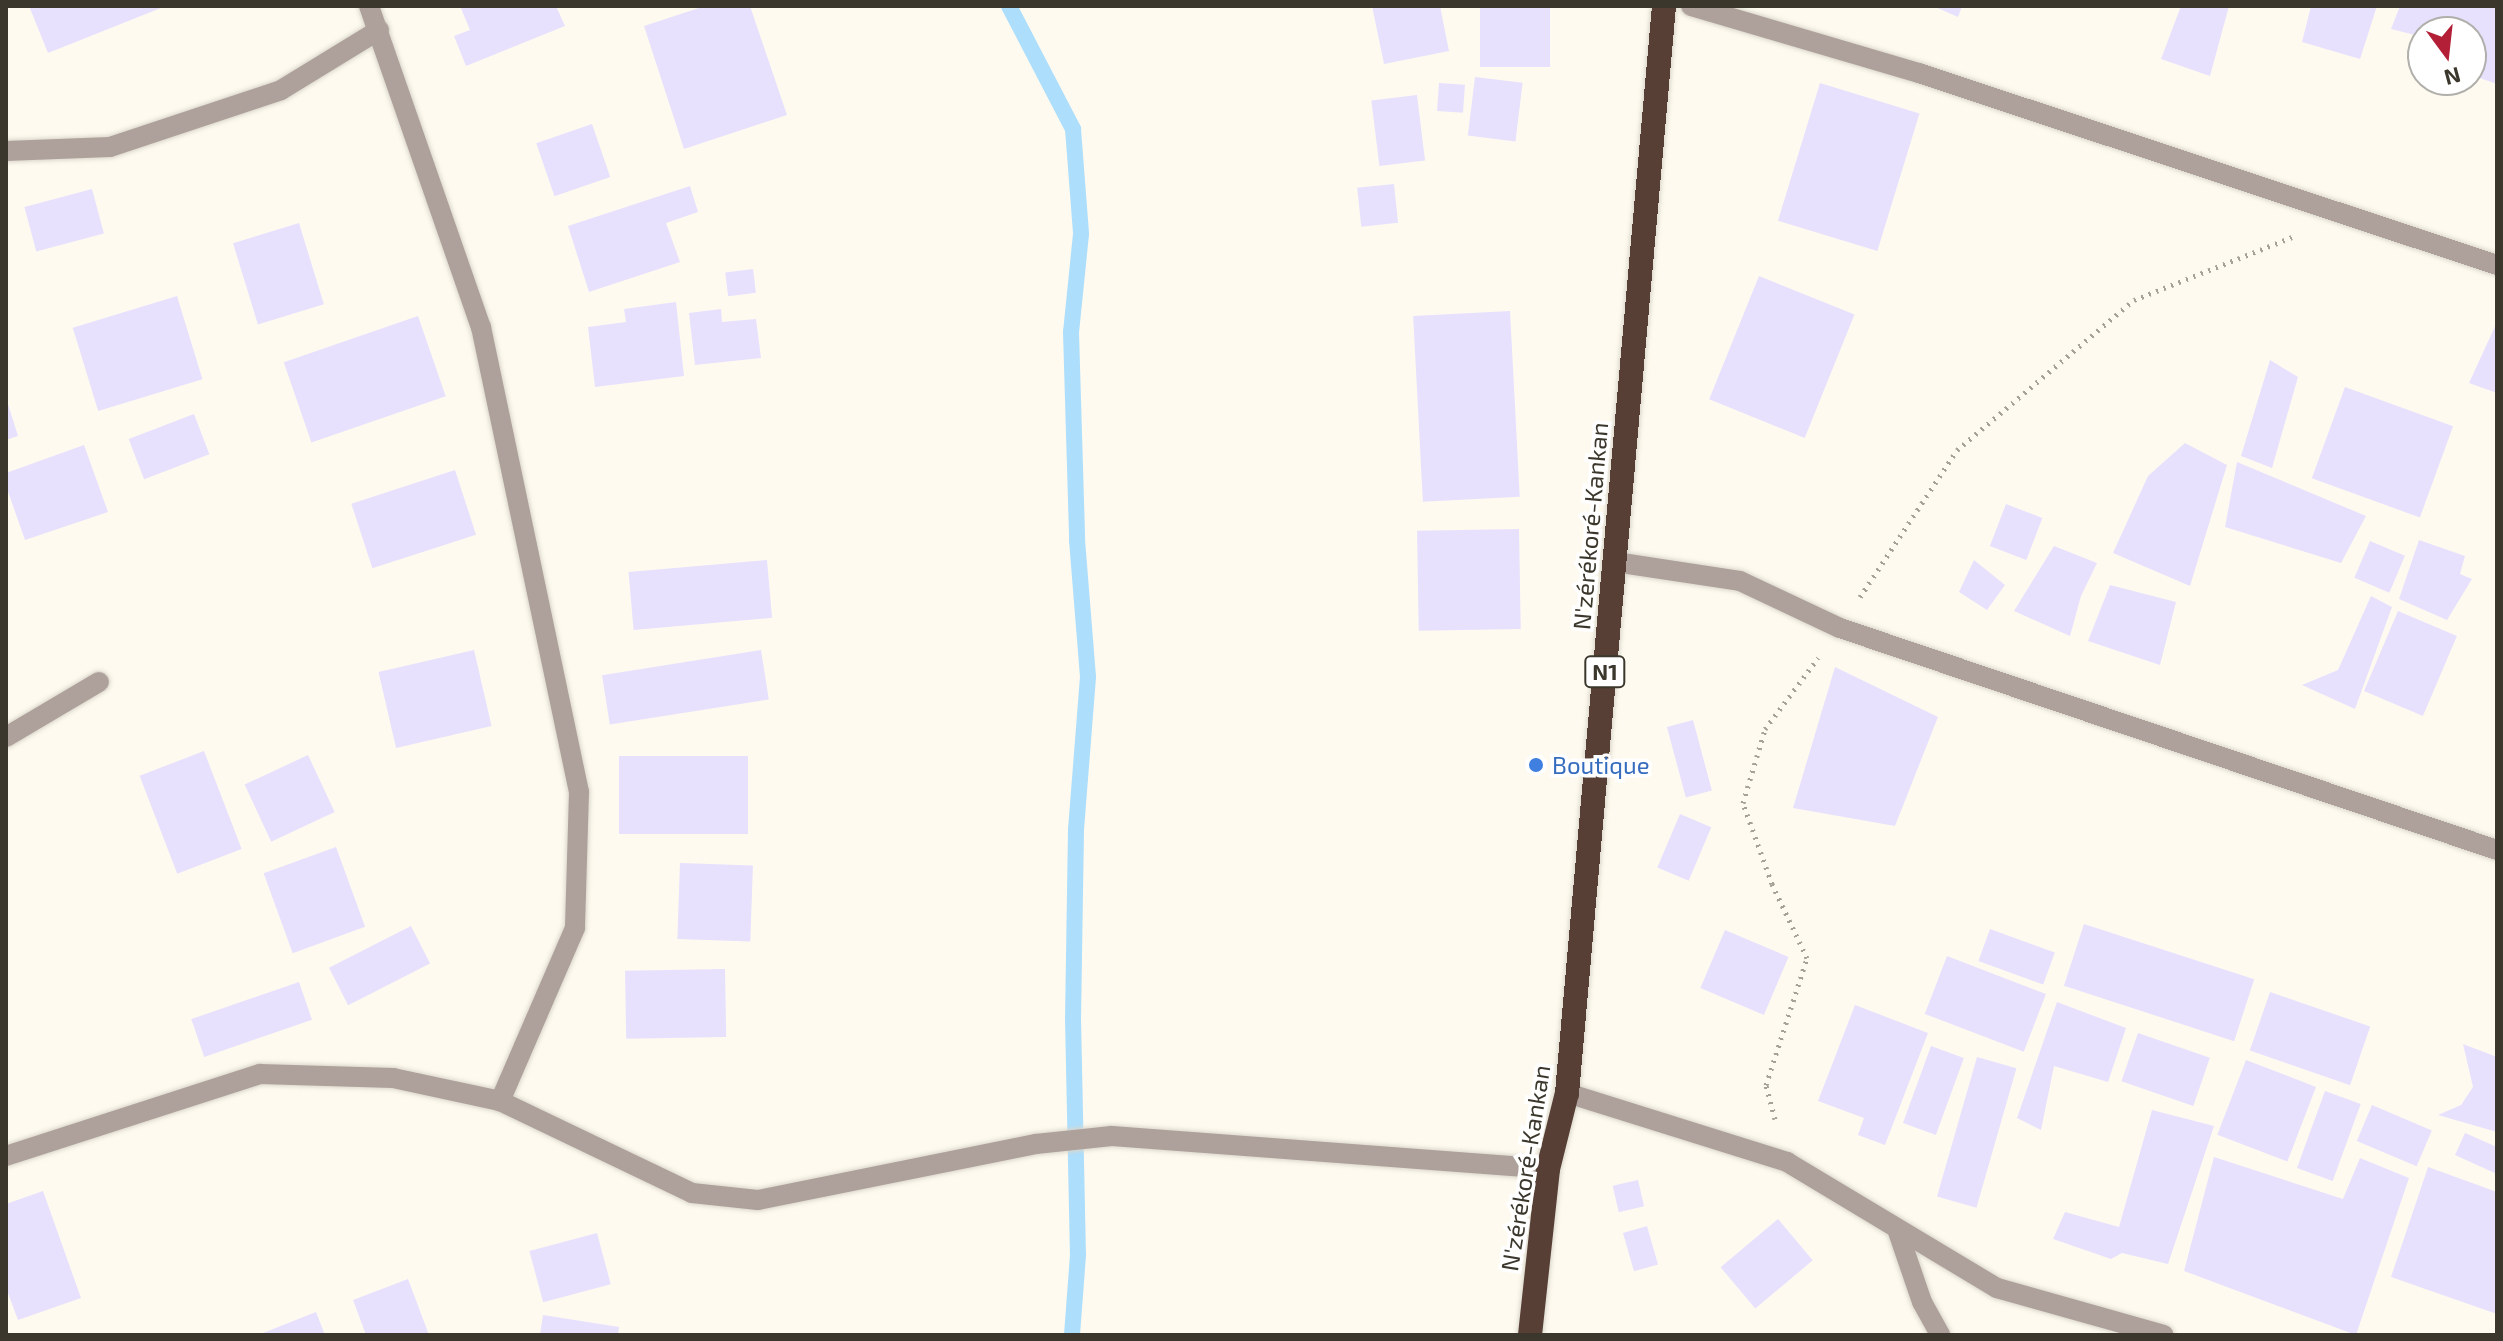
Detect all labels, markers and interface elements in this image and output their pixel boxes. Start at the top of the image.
north arrow [2407,16,2487,96]
text: N [2442,63,2464,92]
street label: N'zérékoré-Kankan [1567,421,1613,631]
road number: N1 [1583,654,1627,690]
place label: Boutique [1552,751,1650,779]
marker: Boutique [1527,756,1545,774]
street label: N'zérékoré-Kankan [1494,1063,1556,1273]

